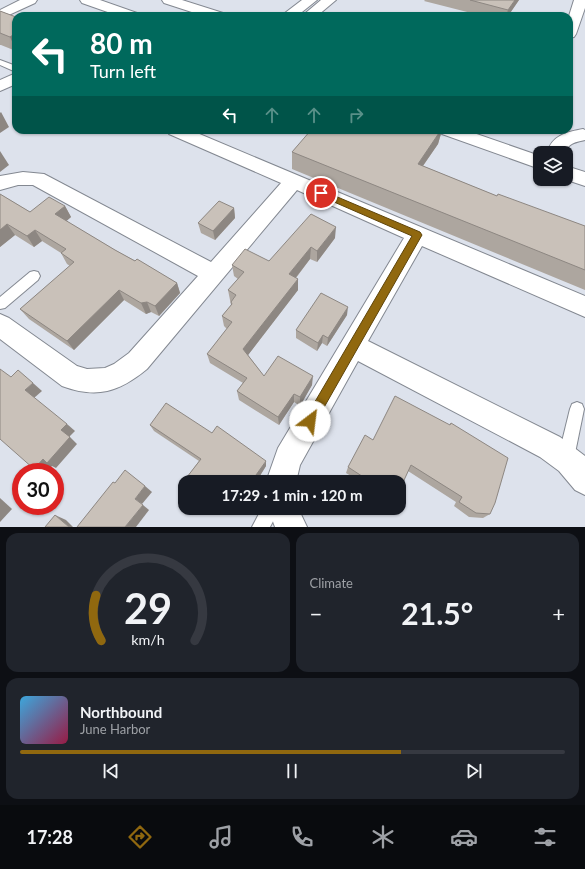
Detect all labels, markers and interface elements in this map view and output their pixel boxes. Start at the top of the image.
text: 80 m [90,26,153,60]
icon: left [24,28,76,80]
text: Turn left [90,60,156,82]
icon: left [219,104,241,126]
icon: ahead [261,104,283,126]
icon: ahead [303,104,325,126]
icon: right [345,104,367,126]
map controls [533,146,573,186]
button: layers [533,146,573,186]
pin [304,176,338,210]
icon: arrive [310,182,332,204]
position arrow [289,400,331,442]
speed limit sign: 30 [12,463,64,515]
text: 17:29 · 1 min · 120 m [222,486,362,504]
text: Climate [310,575,353,591]
text: 29 [124,582,172,632]
text: 21.5° [401,595,473,631]
text: − [310,600,322,627]
text: + [552,600,565,627]
text: km/h [131,630,164,647]
text: Northbound [80,703,162,721]
text: June Harbor [80,721,150,737]
icon: previous [100,760,122,782]
icon: pause [281,760,303,782]
icon: next [463,760,485,782]
icon: directions [126,823,154,851]
icon: music [207,823,235,851]
icon: phone [288,823,316,851]
icon: climate [369,823,397,851]
icon: car [450,823,478,851]
icon: filters [531,823,559,851]
text: 17:28 [26,826,73,848]

